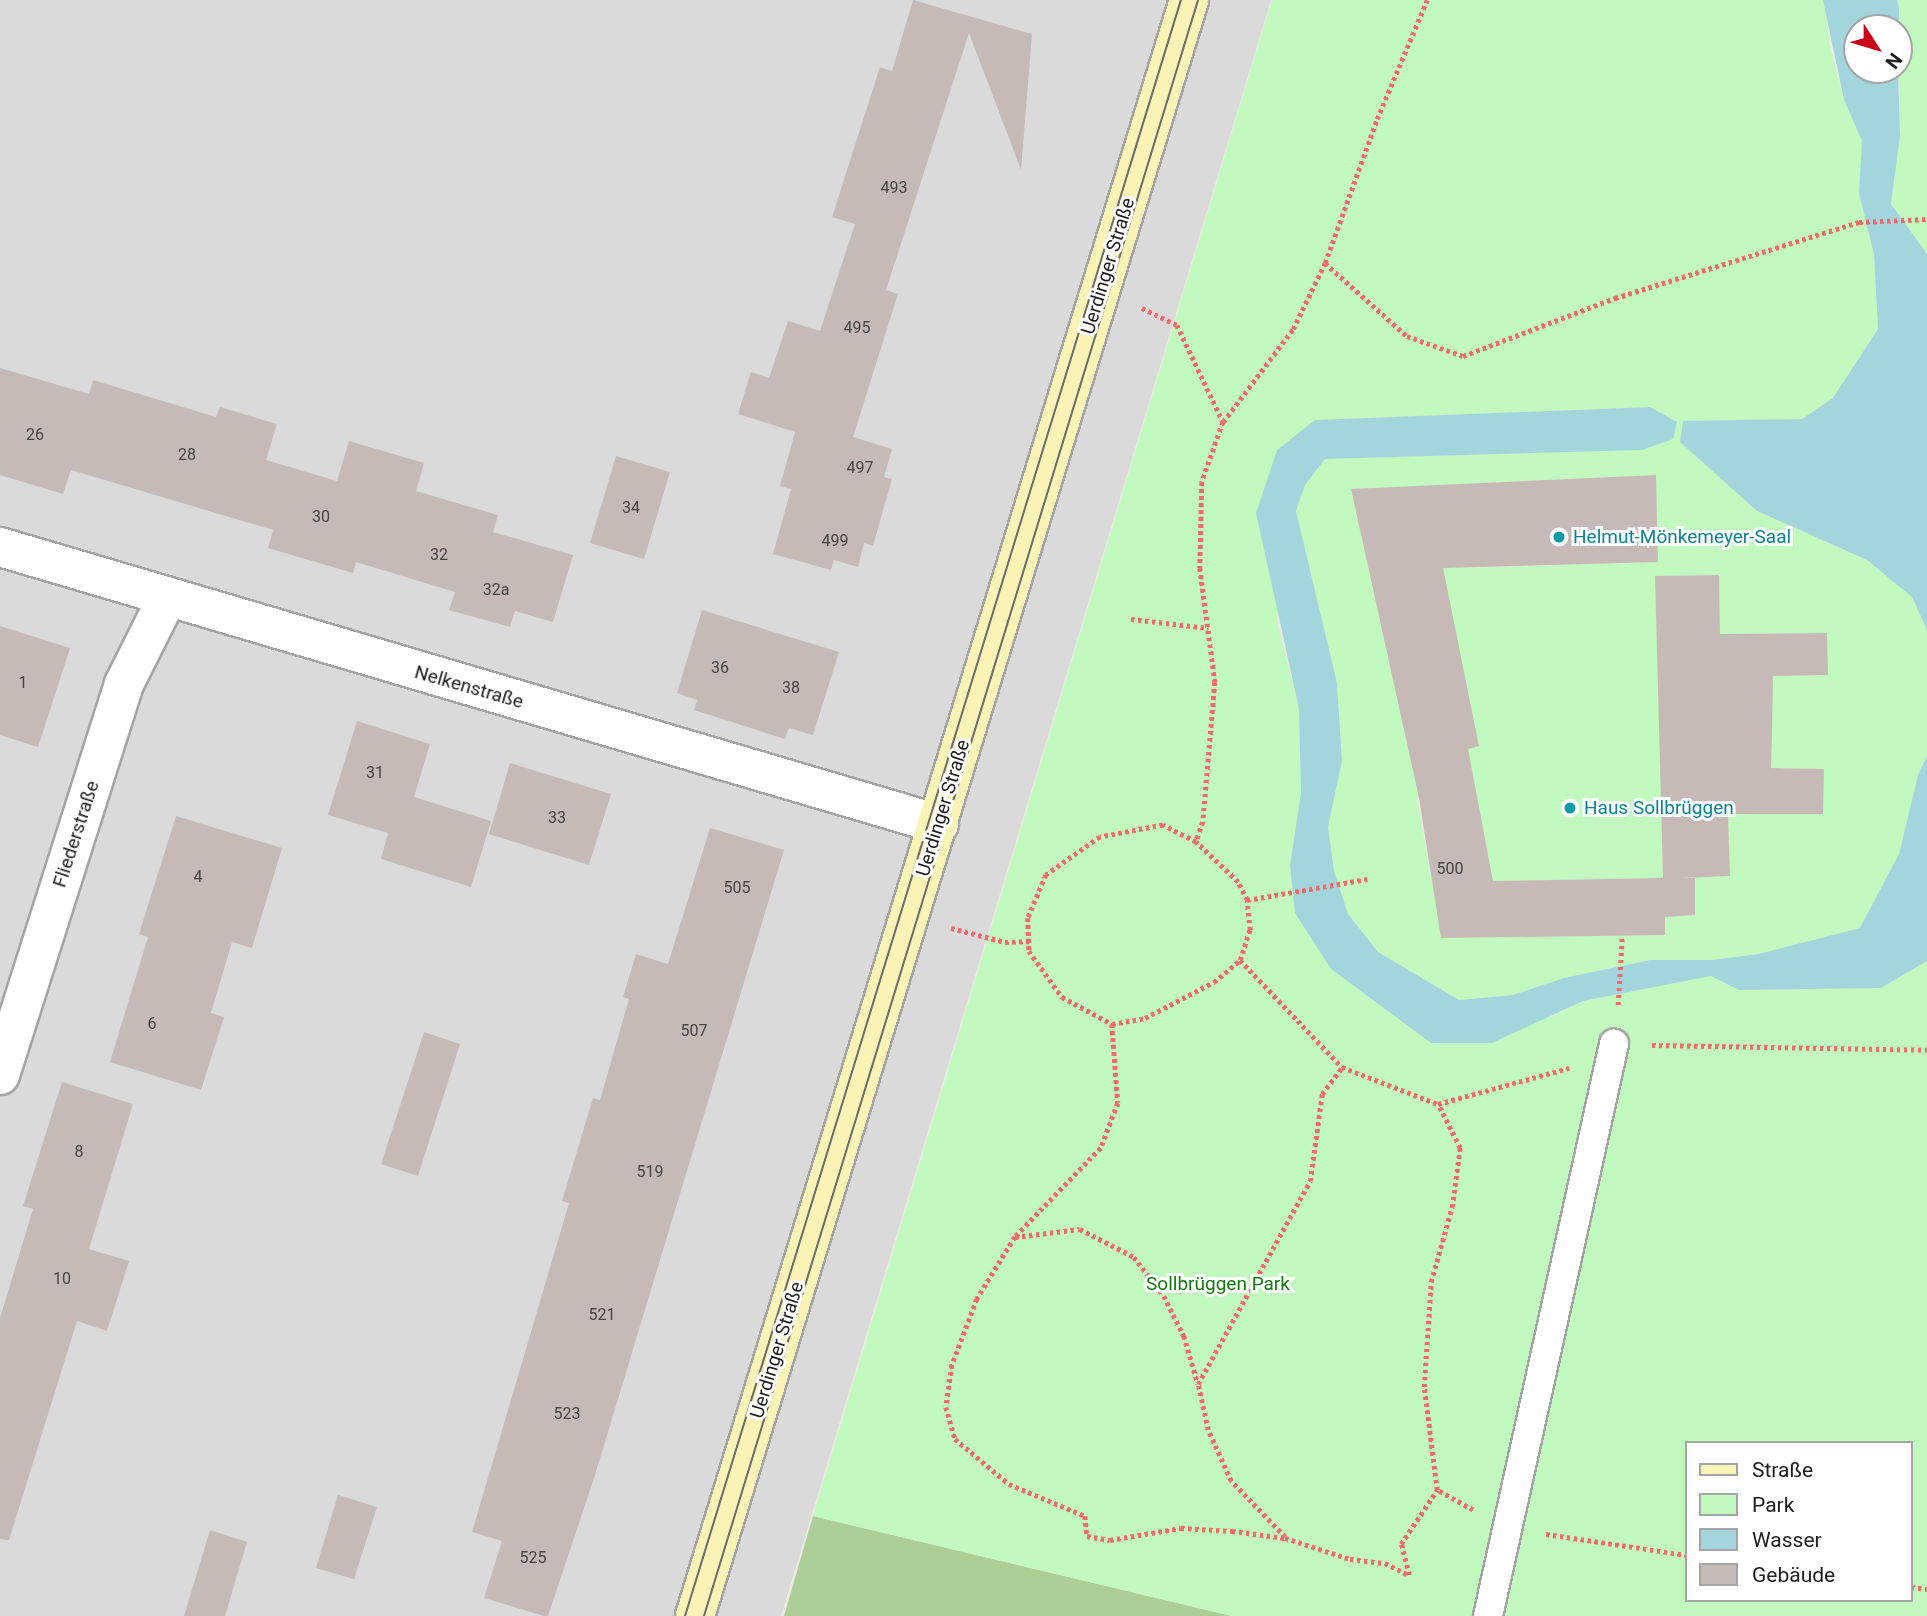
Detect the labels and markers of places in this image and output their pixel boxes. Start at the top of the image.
place label: Helmut-Mönkemeyer-Saal [1573,526,1791,548]
marker: Helmut-Mönkemeyer-Saal [1551,529,1567,545]
place label: Haus Sollbrüggen [1584,797,1734,819]
marker: Haus Sollbrüggen [1562,800,1578,816]

